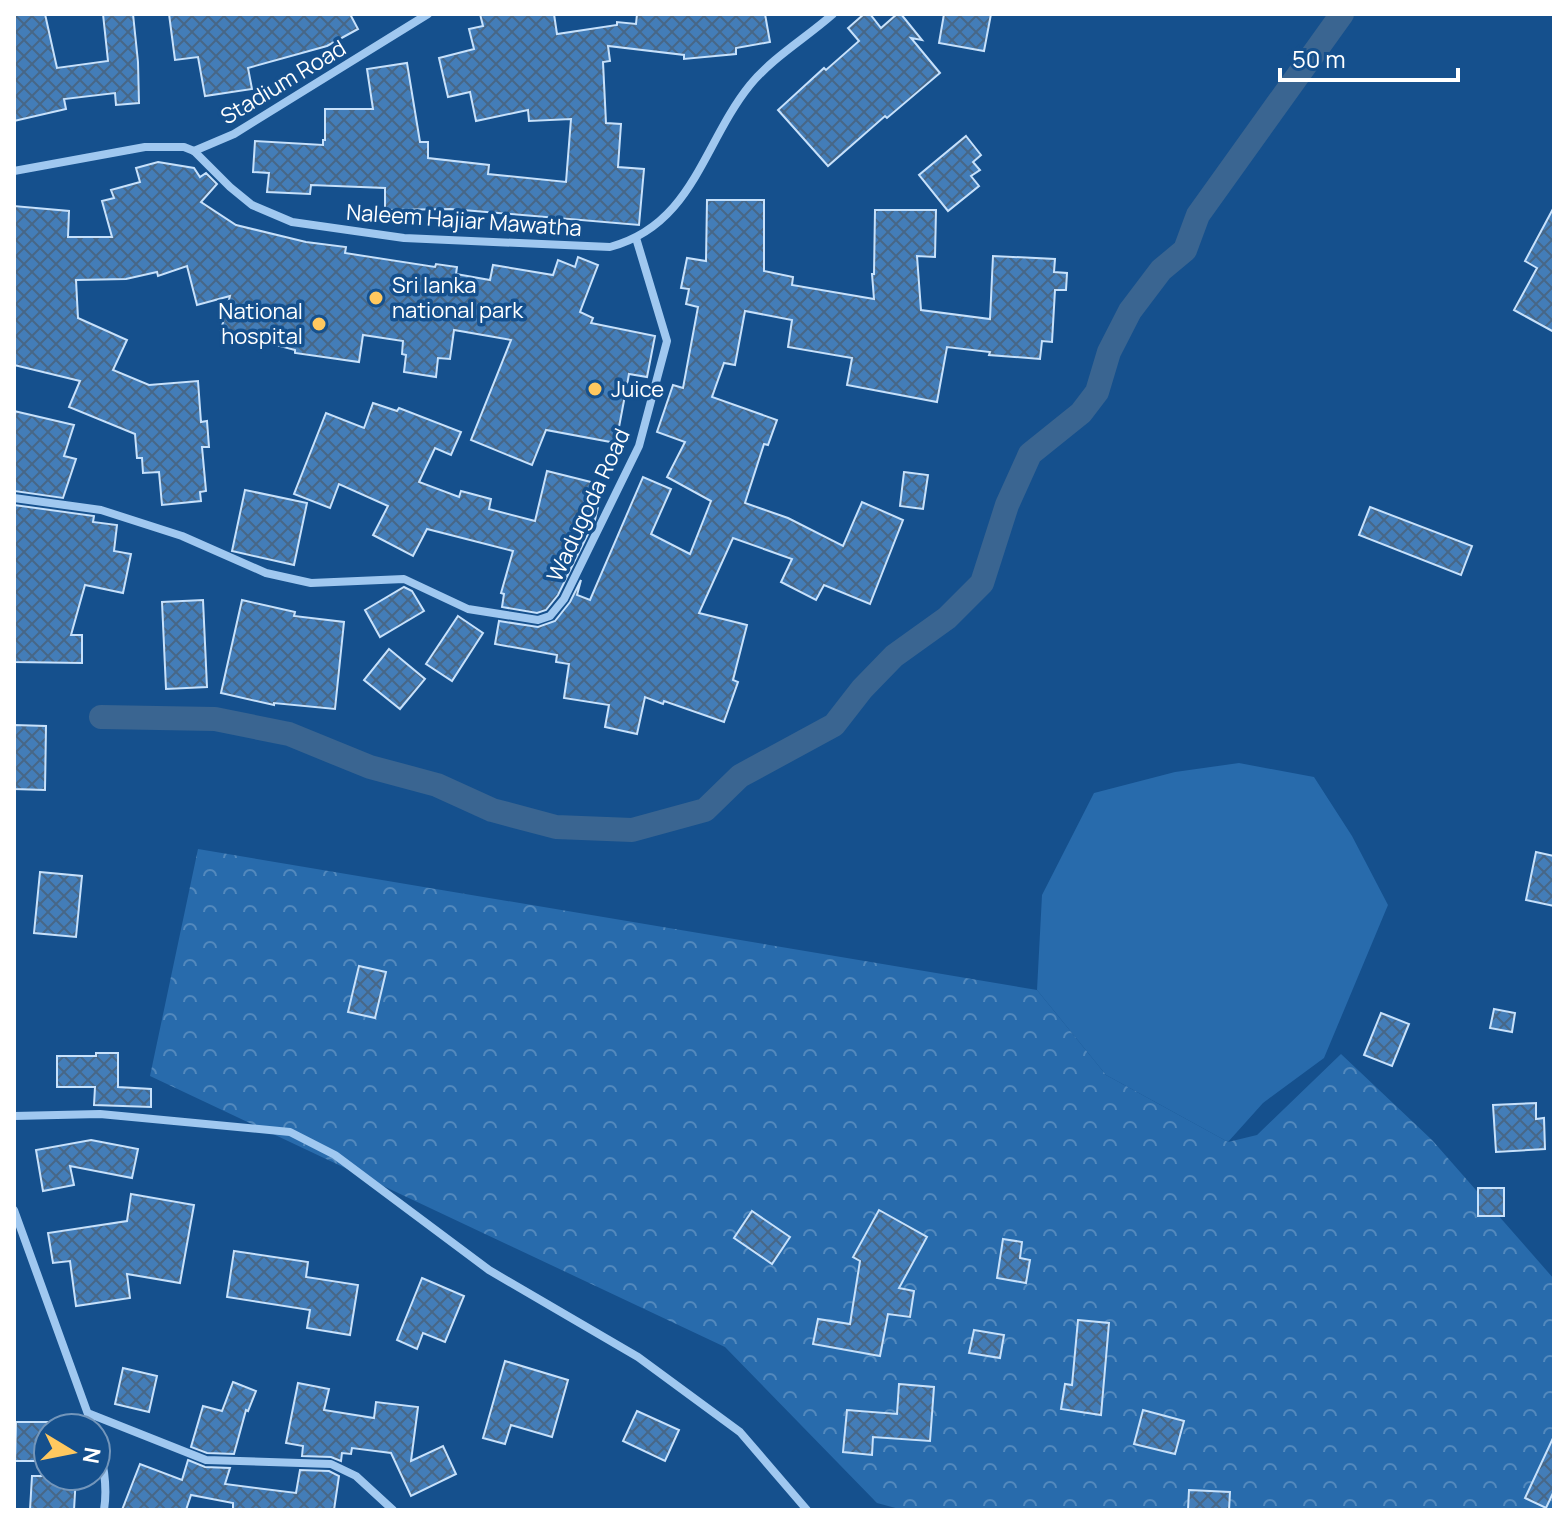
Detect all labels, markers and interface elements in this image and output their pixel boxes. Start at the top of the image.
scale bar [1280,32,1458,82]
street label: Stadium Road [215,33,351,131]
text: 50 m [1292,42,1346,75]
street label: Naleem Hajiar Mawatha [345,197,583,243]
place label: Sri lanka national park [392,270,524,325]
marker: Sri lanka national park [367,289,385,307]
place label: National hospital [218,296,303,351]
marker: National hospital [310,315,328,333]
place label: Juice [611,374,664,404]
marker: Juice [586,380,604,398]
street label: Wadugoda Road [539,424,637,586]
north arrow [32,1412,112,1492]
text: N [76,1445,108,1466]

